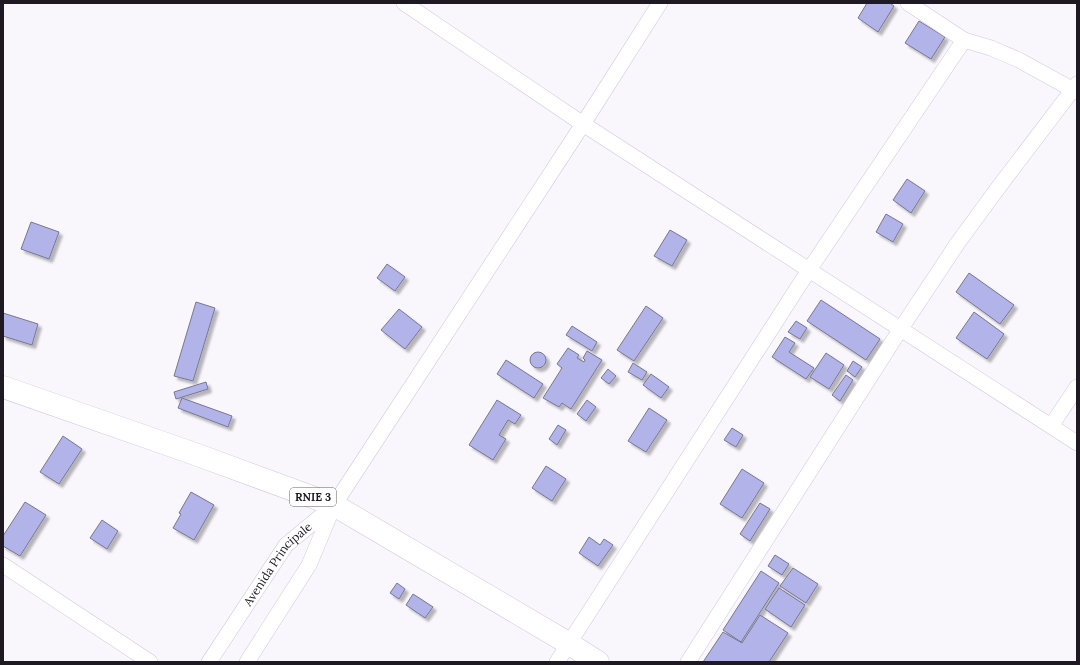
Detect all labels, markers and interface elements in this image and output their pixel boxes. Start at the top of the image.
road number: RNIE 3 [290,488,336,506]
street label: Avenida Principale [239,518,315,610]

